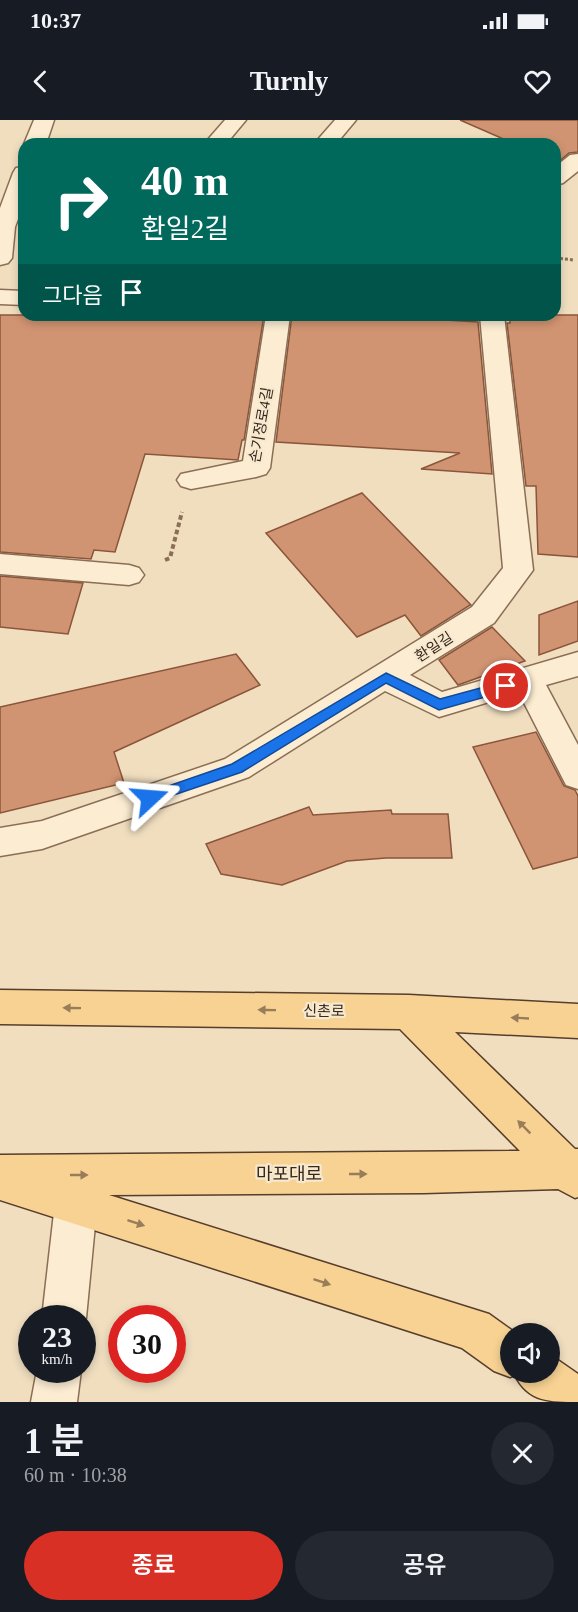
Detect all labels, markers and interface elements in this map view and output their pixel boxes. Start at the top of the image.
text: 10:37 [30,8,81,33]
icon: back [24,65,57,98]
icon: heart [521,65,554,98]
text: Turnly [250,66,328,96]
text: 40 m [141,158,229,204]
icon: right [42,162,120,240]
text: 환일2길 [141,214,229,244]
icon: arrive [115,276,148,309]
text: 그다음 [42,283,103,308]
street label: 손기정로4길 [246,386,276,464]
street label: 환일길 [412,628,456,665]
pin [480,660,531,711]
icon: arrive [489,669,522,702]
position arrow [118,766,182,830]
one-way arrow [62,1003,81,1013]
street label: 신촌로 [303,1003,345,1019]
one-way arrow [257,1005,276,1015]
one-way arrow [510,1013,529,1022]
one-way arrow [517,1120,532,1134]
street label: 마포대로 [256,1164,322,1184]
one-way arrow [349,1169,368,1178]
one-way arrow [70,1170,89,1180]
one-way arrow [127,1219,145,1228]
one-way arrow [313,1278,331,1287]
speed limit sign: 30 [108,1305,186,1383]
text: 23 [42,1320,72,1353]
map controls [500,1323,560,1383]
button: sound [500,1323,560,1383]
text: km/h [42,1351,72,1367]
text: 1 분 [24,1421,84,1461]
button: close [491,1422,554,1485]
text: 60 m · 10:38 [24,1464,127,1486]
button: 종료 [24,1531,283,1600]
button: 공유 [295,1531,554,1600]

